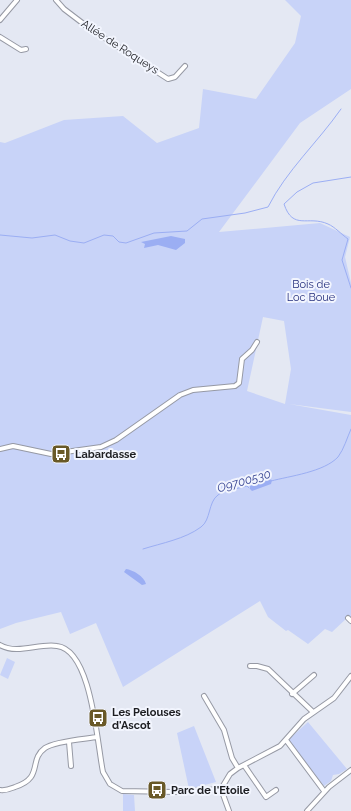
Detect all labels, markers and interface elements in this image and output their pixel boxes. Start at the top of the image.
street label: Allée de Roqueys [79,17,161,77]
park label: Bois de Loc Boue [287,278,336,304]
bus stop icon: Labardasse [50,443,72,465]
place label: Labardasse [75,448,137,461]
water label: O9700530 [216,467,272,495]
place label: Les Pelouses d'Ascot [112,706,181,732]
bus stop icon: Les Pelouses d'Ascot [87,707,109,729]
bus stop icon: Parc de l'Etoile [146,779,168,801]
place label: Parc de l'Etoile [171,784,250,797]

